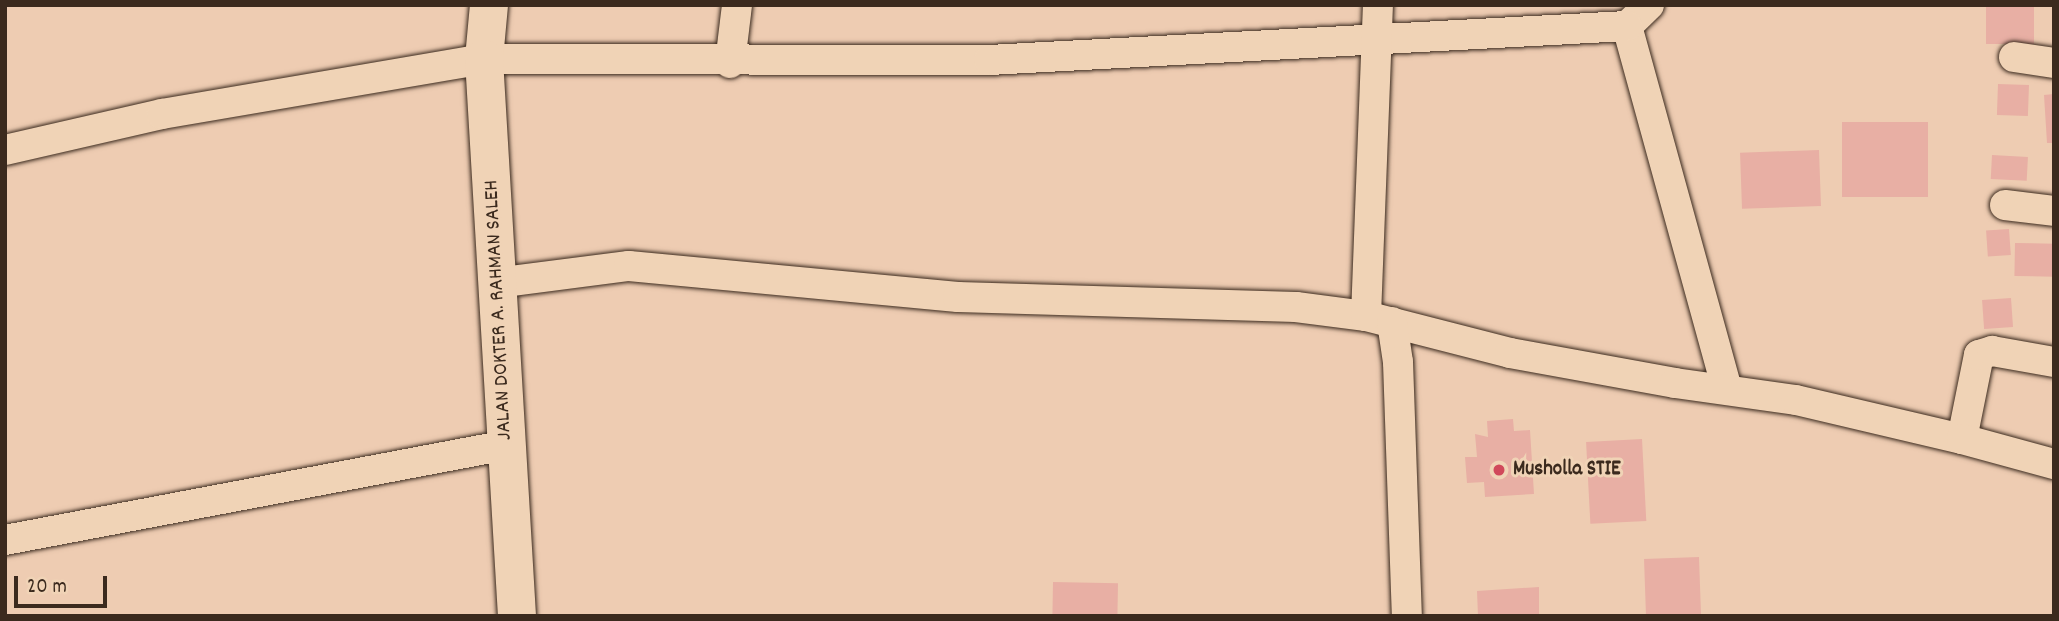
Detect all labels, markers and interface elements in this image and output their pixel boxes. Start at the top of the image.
street label: JALAN DOKTER A. RAHMAN SALEH [480,179,518,441]
place label: Musholla STIE [1513,457,1621,483]
marker: Musholla STIE [1491,462,1507,478]
scale bar [18,562,110,606]
text: 20 m [27,573,67,603]

